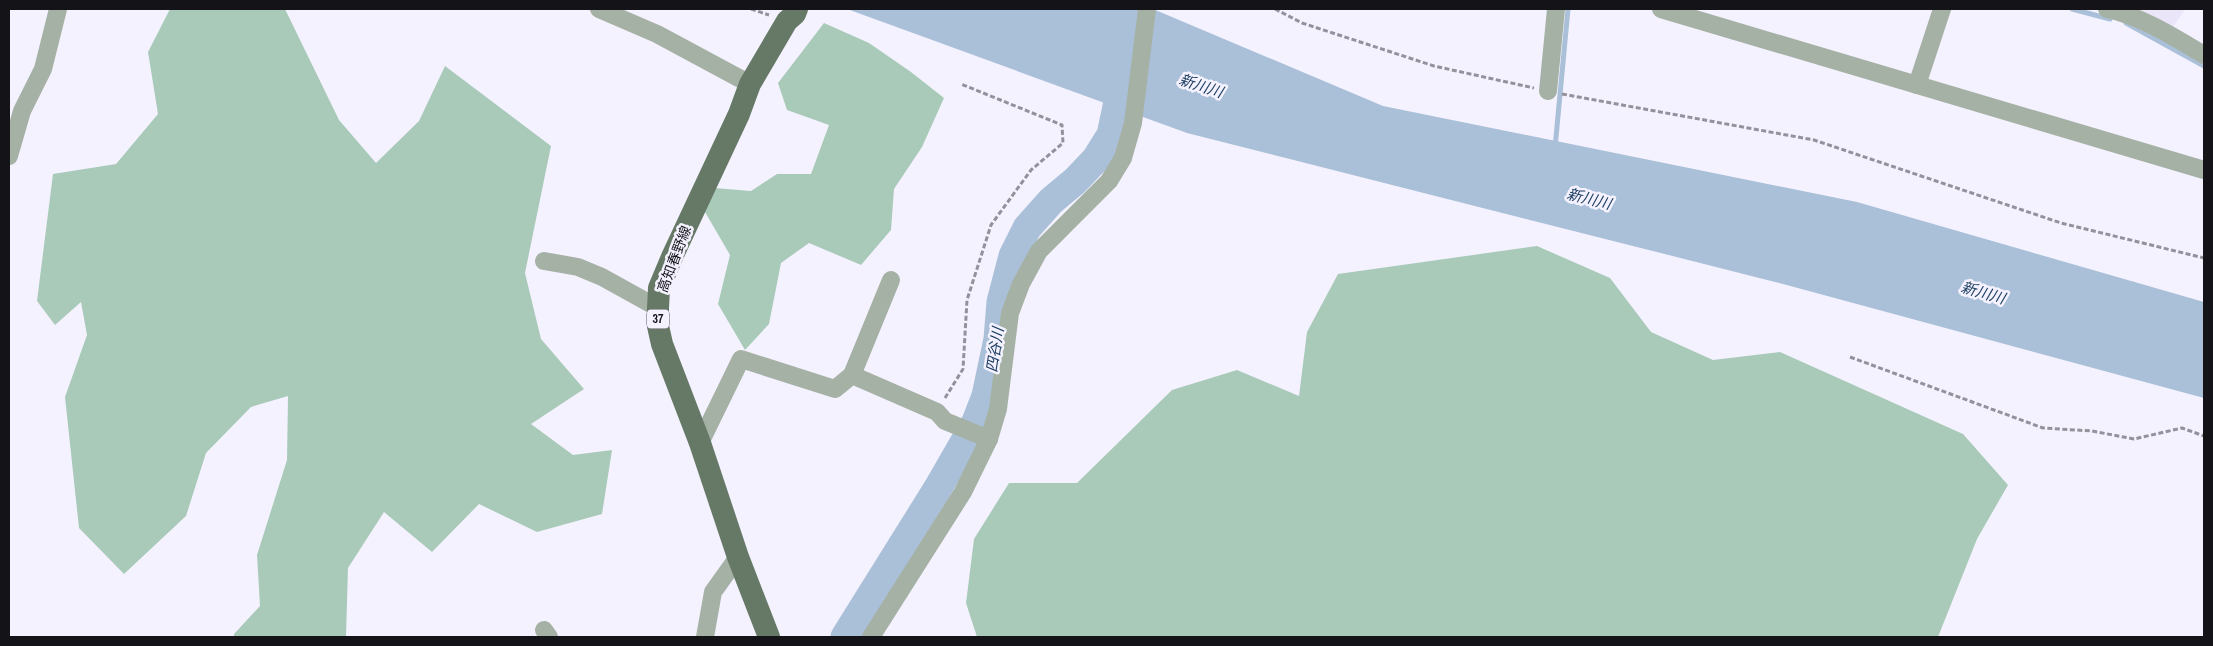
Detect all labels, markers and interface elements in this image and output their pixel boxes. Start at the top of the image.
water label: 新川川 [1177,69,1228,103]
water label: 新川川 [1565,183,1615,215]
street label: 高知春野線 [653,223,695,295]
water label: 新川川 [1959,276,2010,309]
road number: 37 [647,310,669,328]
water label: 四谷川 [981,324,1009,374]

